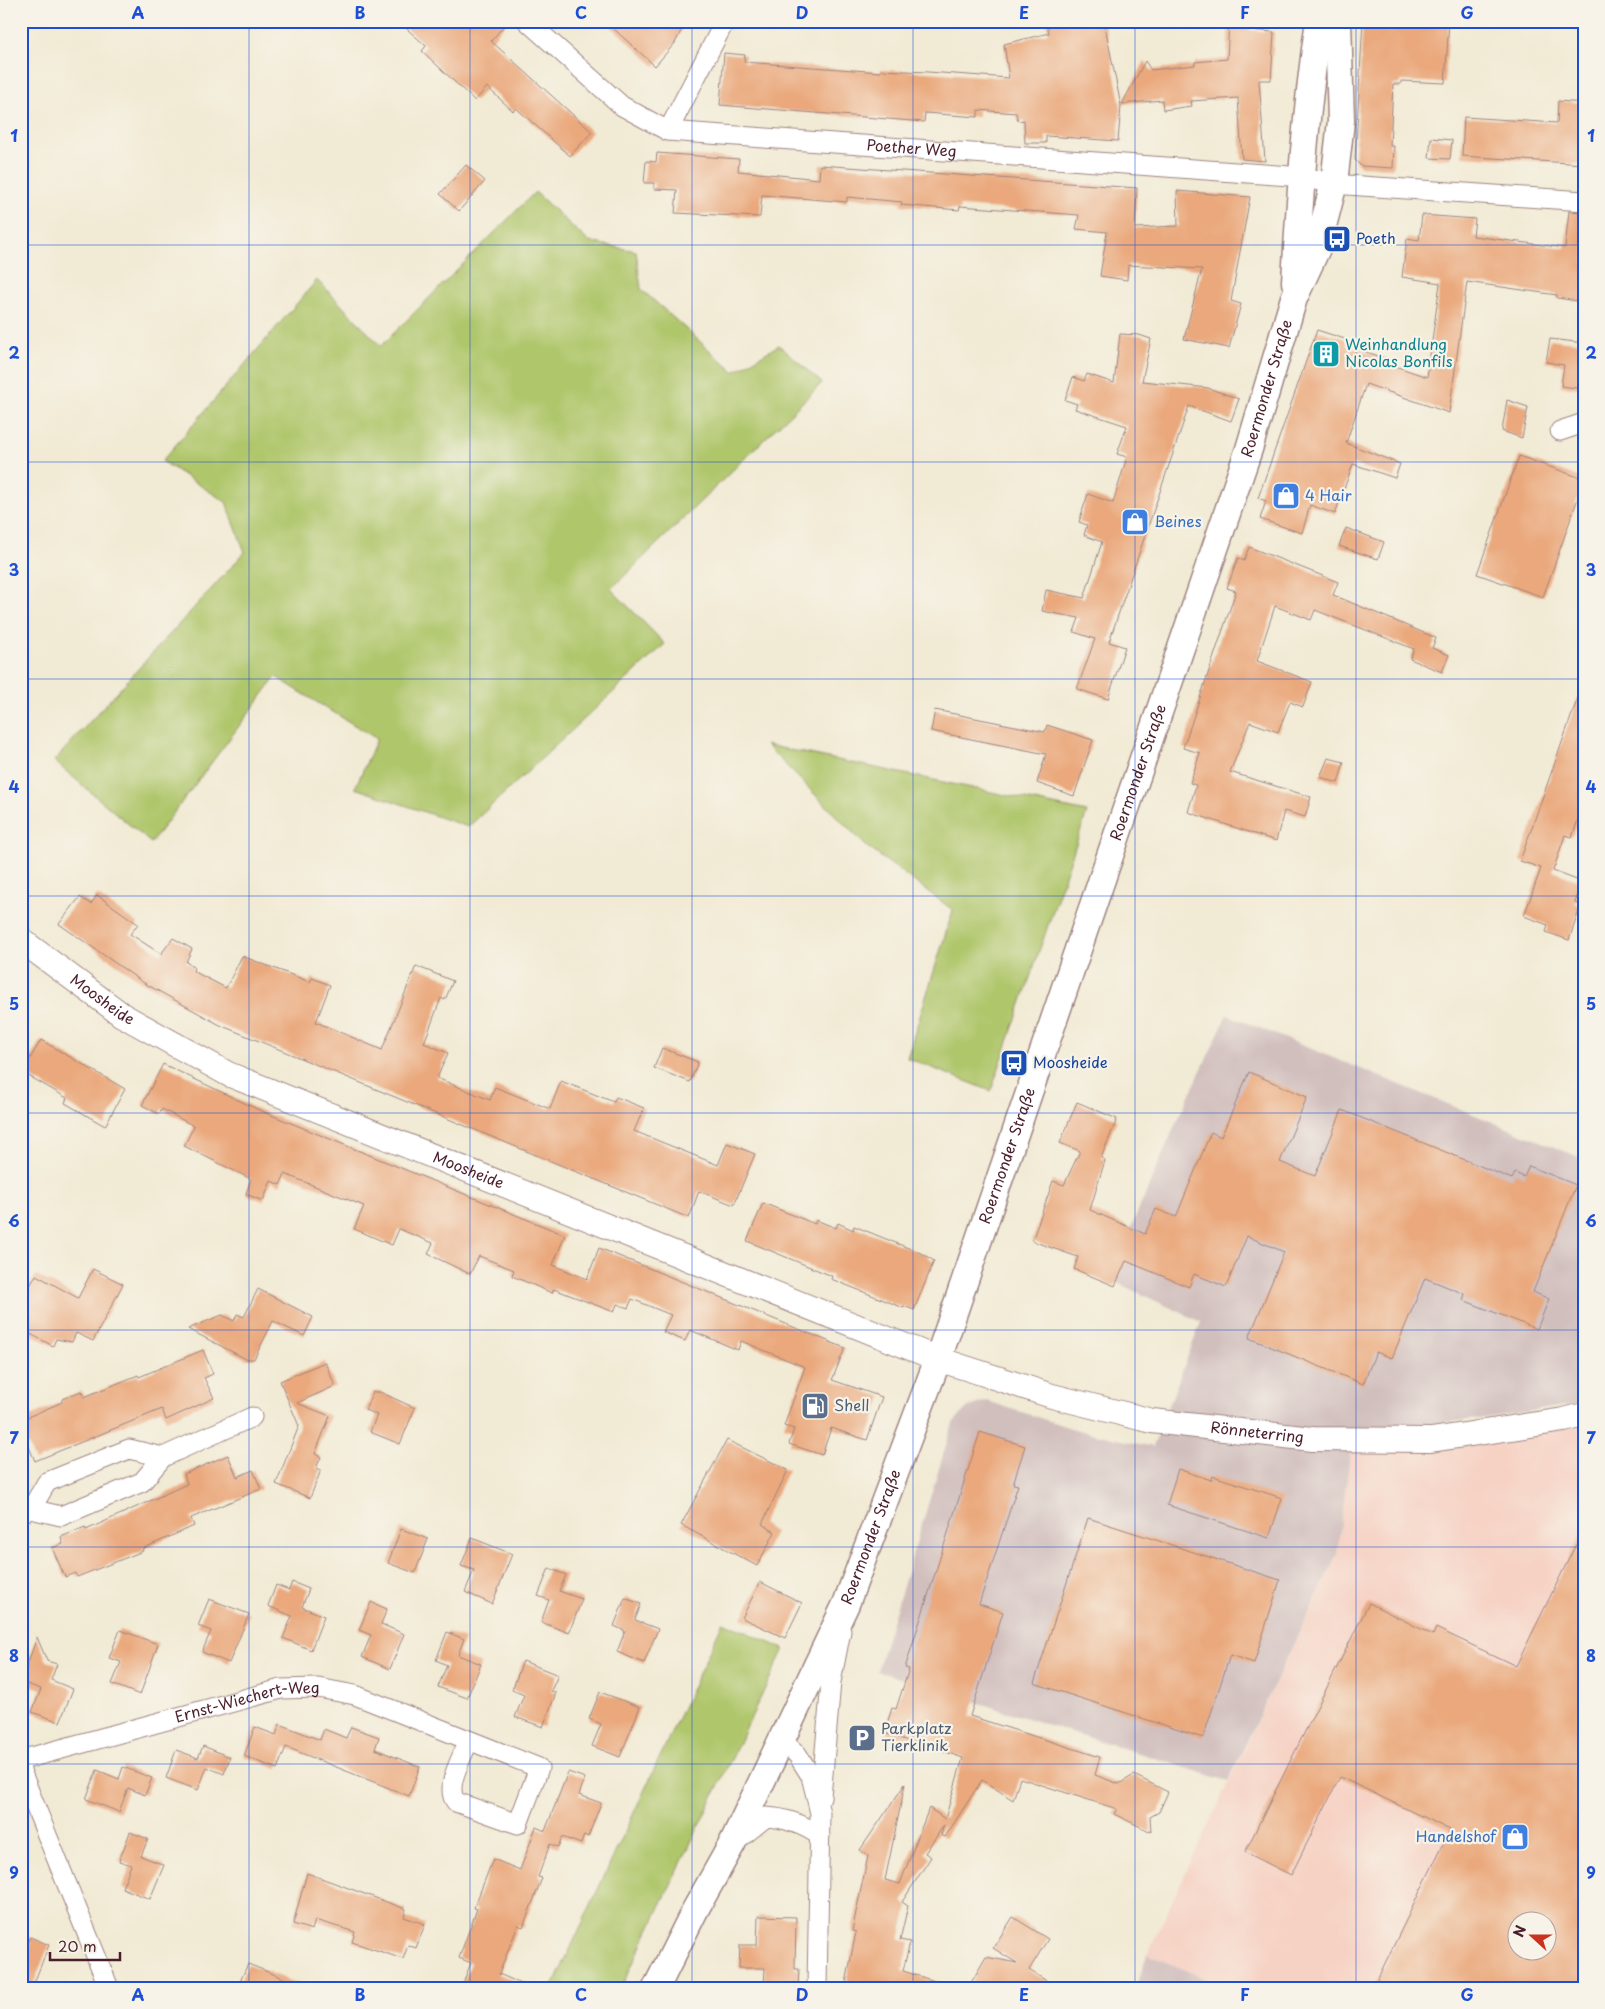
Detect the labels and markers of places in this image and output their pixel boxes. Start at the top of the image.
bus stop icon: Poeth [1322,224,1352,254]
place label: Poeth [1356,226,1396,249]
place label: Weinhandlung Nicolas Bonfils [1345,332,1453,372]
building icon: Weinhandlung Nicolas Bonfils [1311,339,1341,369]
shop icon: 4 Hair [1271,481,1301,511]
place label: 4 Hair [1305,483,1352,506]
shop icon: Beines [1120,507,1150,537]
place label: Beines [1154,509,1202,532]
bus stop icon: Moosheide [999,1048,1029,1078]
place label: Moosheide [1033,1050,1108,1073]
fuel station icon: Shell [800,1391,830,1421]
place label: Shell [834,1393,869,1416]
place label: Parkplatz Tierklinik [881,1716,951,1756]
parking icon: Parkplatz Tierklinik [847,1723,877,1753]
shop icon: Handelshof [1500,1822,1530,1852]
place label: Handelshof [1416,1824,1497,1847]

